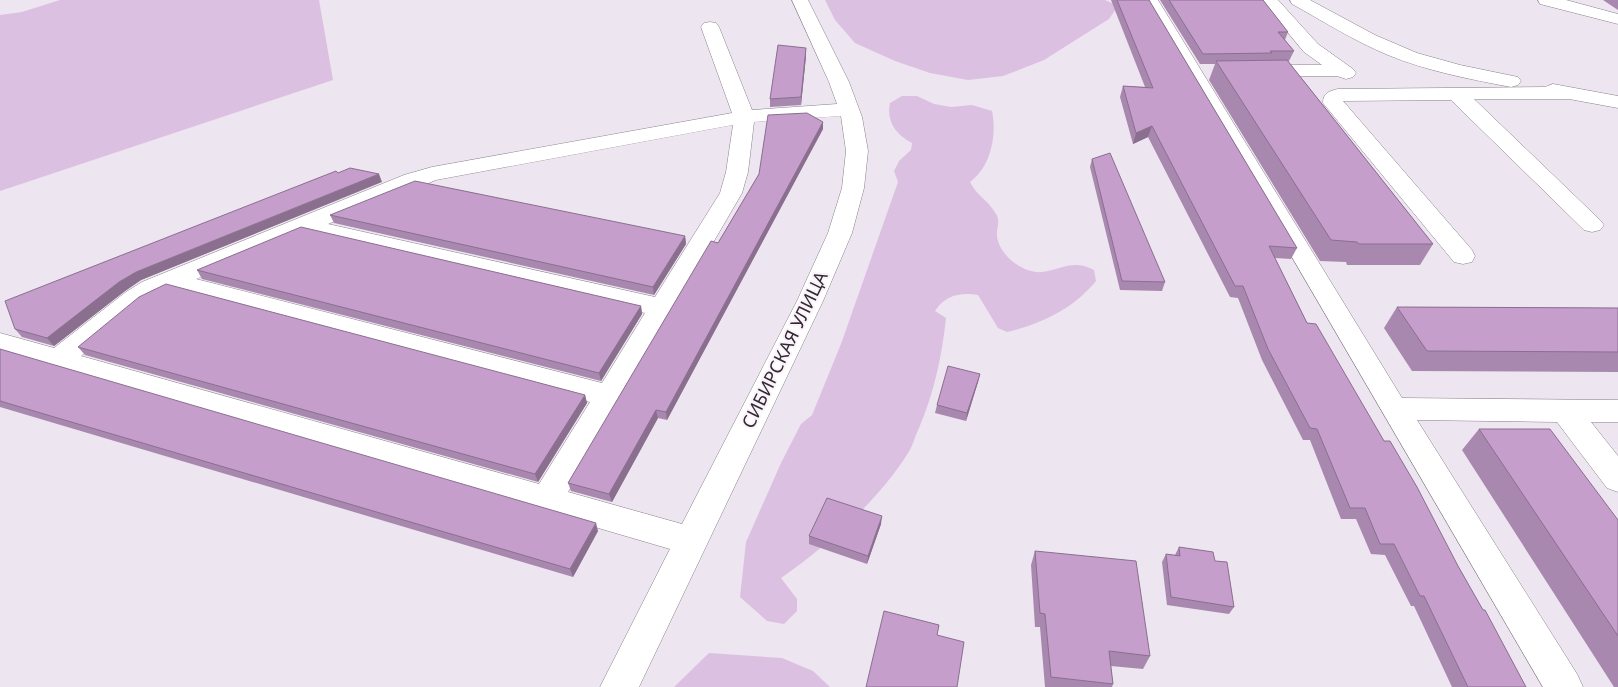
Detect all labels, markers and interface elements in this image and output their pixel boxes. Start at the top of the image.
street label: СИБИРСКАЯ УЛИЦА [736,267,833,432]

